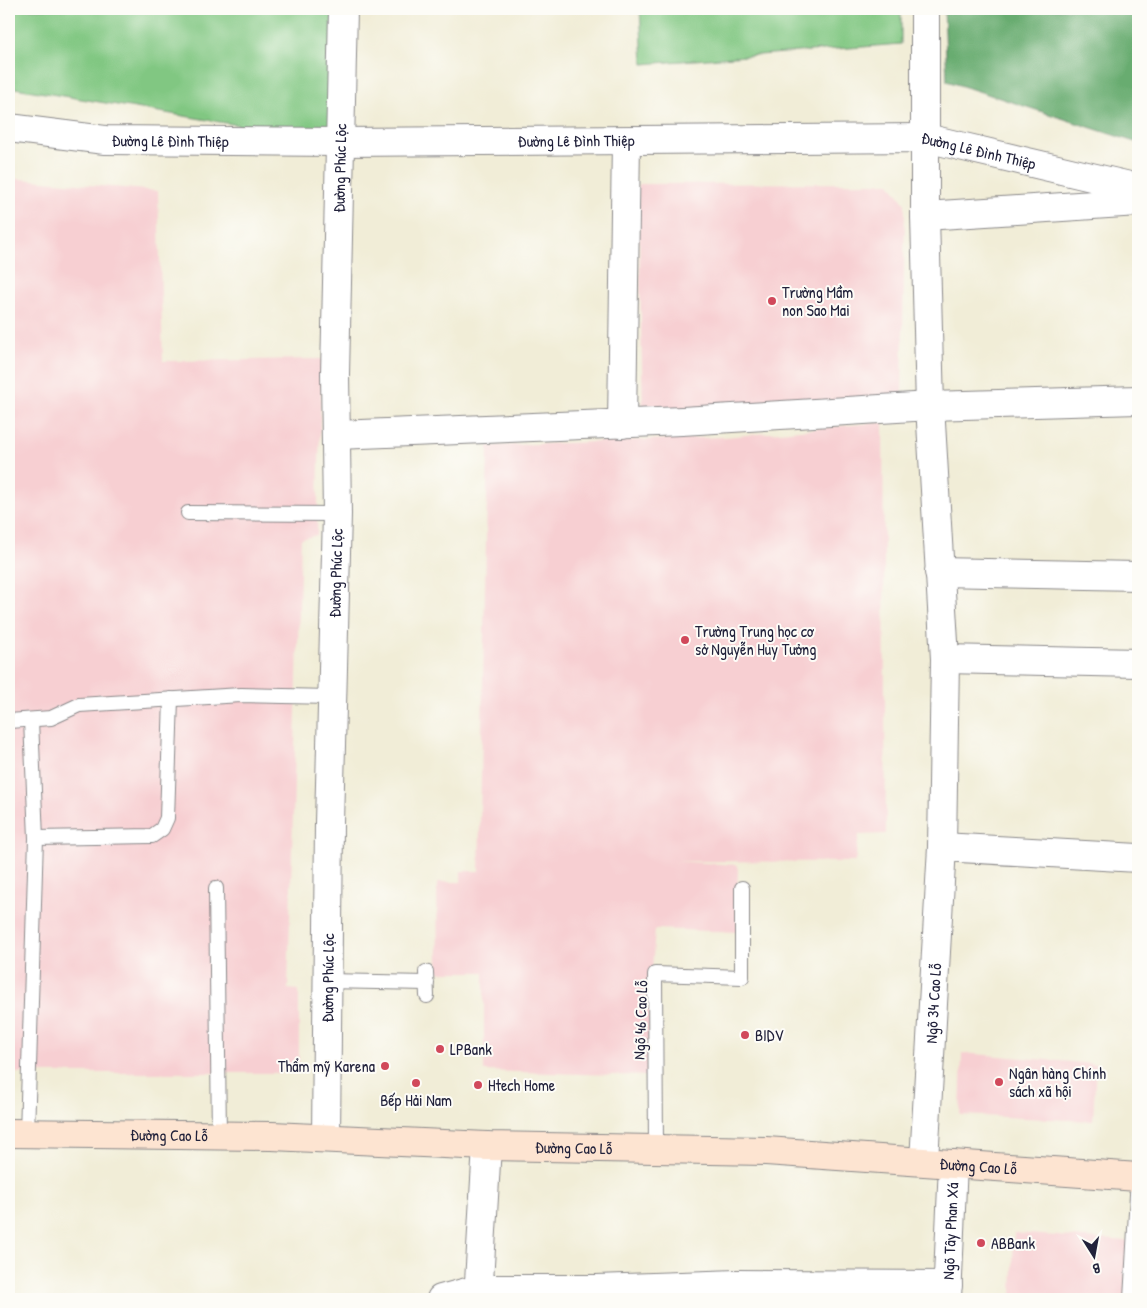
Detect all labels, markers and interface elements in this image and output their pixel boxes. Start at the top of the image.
street label: Đường Phúc Lộc [328,123,352,213]
street label: Đường Lê Đình Thiệp [919,126,1038,175]
street label: Đường Lê Đình Thiệp [112,129,229,152]
street label: Đường Lê Đình Thiệp [518,129,635,152]
place label: Trường Mầm non Sao Mai [782,281,853,321]
marker: Trường Mầm non Sao Mai [766,295,778,307]
street label: Đường Phúc Lộc [323,528,348,618]
place label: Trường Trung học cơ sở Nguyễn Huy Tưởng [695,620,816,660]
marker: Trường Trung học cơ sở Nguyễn Huy Tưởng [679,634,691,646]
street label: Đường Phúc Lộc [316,933,339,1023]
street label: Ngõ 34 Cao Lỗ [920,962,946,1044]
street label: Ngõ 46 Cao Lỗ [628,979,652,1060]
place label: BIDV [755,1024,783,1046]
marker: BIDV [739,1029,751,1041]
place label: LPBank [450,1038,492,1060]
marker: LPBank [434,1043,446,1055]
place label: Thẩm mỹ Karena [278,1055,375,1077]
marker: Thẩm mỹ Karena [379,1060,391,1072]
place label: Ngân hàng Chính sách xã hội [1009,1062,1106,1102]
place label: Htech Home [488,1074,556,1096]
marker: Ngân hàng Chính sách xã hội [993,1076,1005,1088]
marker: Bếp Hải Nam [410,1077,422,1089]
marker: Htech Home [472,1079,484,1091]
place label: Bếp Hải Nam [380,1089,452,1111]
street label: Đường Cao Lỗ [130,1123,208,1146]
street label: Đường Cao Lỗ [535,1136,613,1159]
street label: Đường Cao Lỗ [939,1152,1018,1180]
street label: Ngõ Tây Phan Xá [937,1182,963,1280]
north arrow [1070,1230,1120,1280]
place label: ABBank [991,1232,1036,1254]
marker: ABBank [975,1237,987,1249]
text: B [1091,1259,1102,1279]

